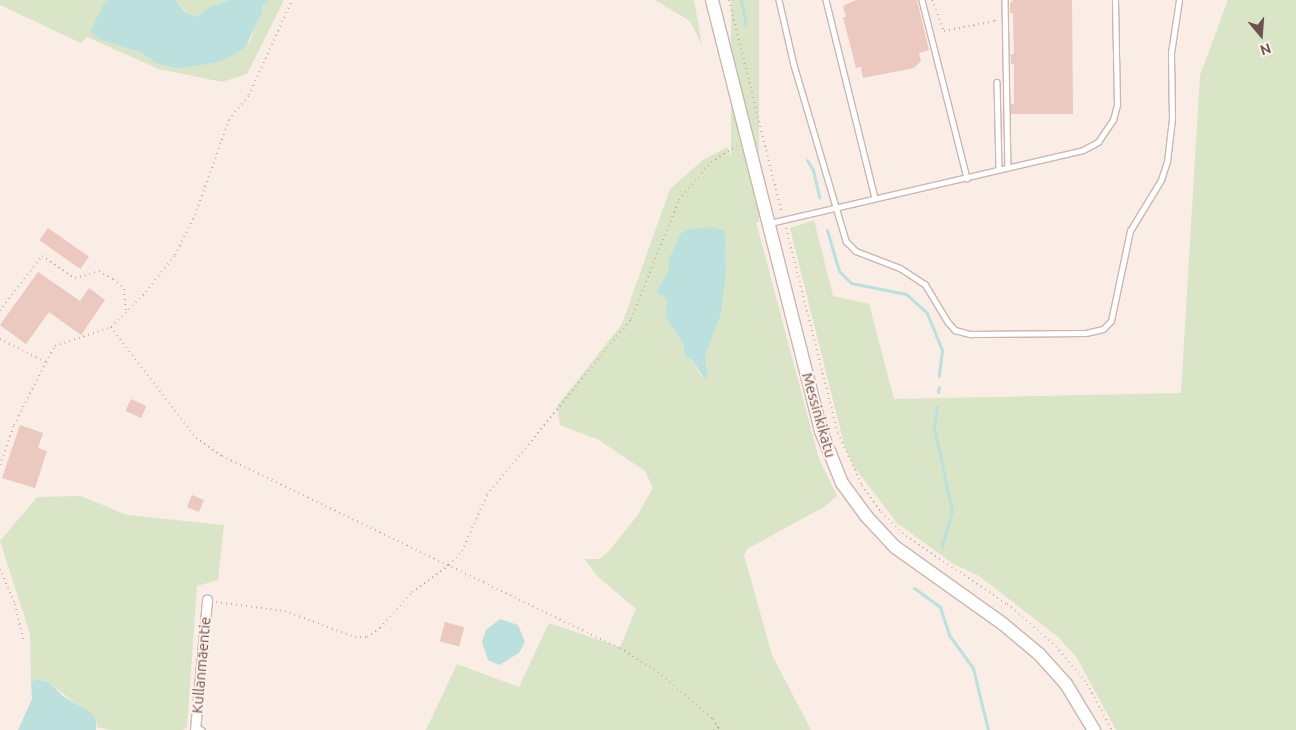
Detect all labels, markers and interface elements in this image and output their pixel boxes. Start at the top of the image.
north arrow [1236,10,1286,60]
text: N [1258,40,1273,58]
street label: Messinkikatu [798,370,840,460]
street label: Kullanmäentie [188,616,214,714]

